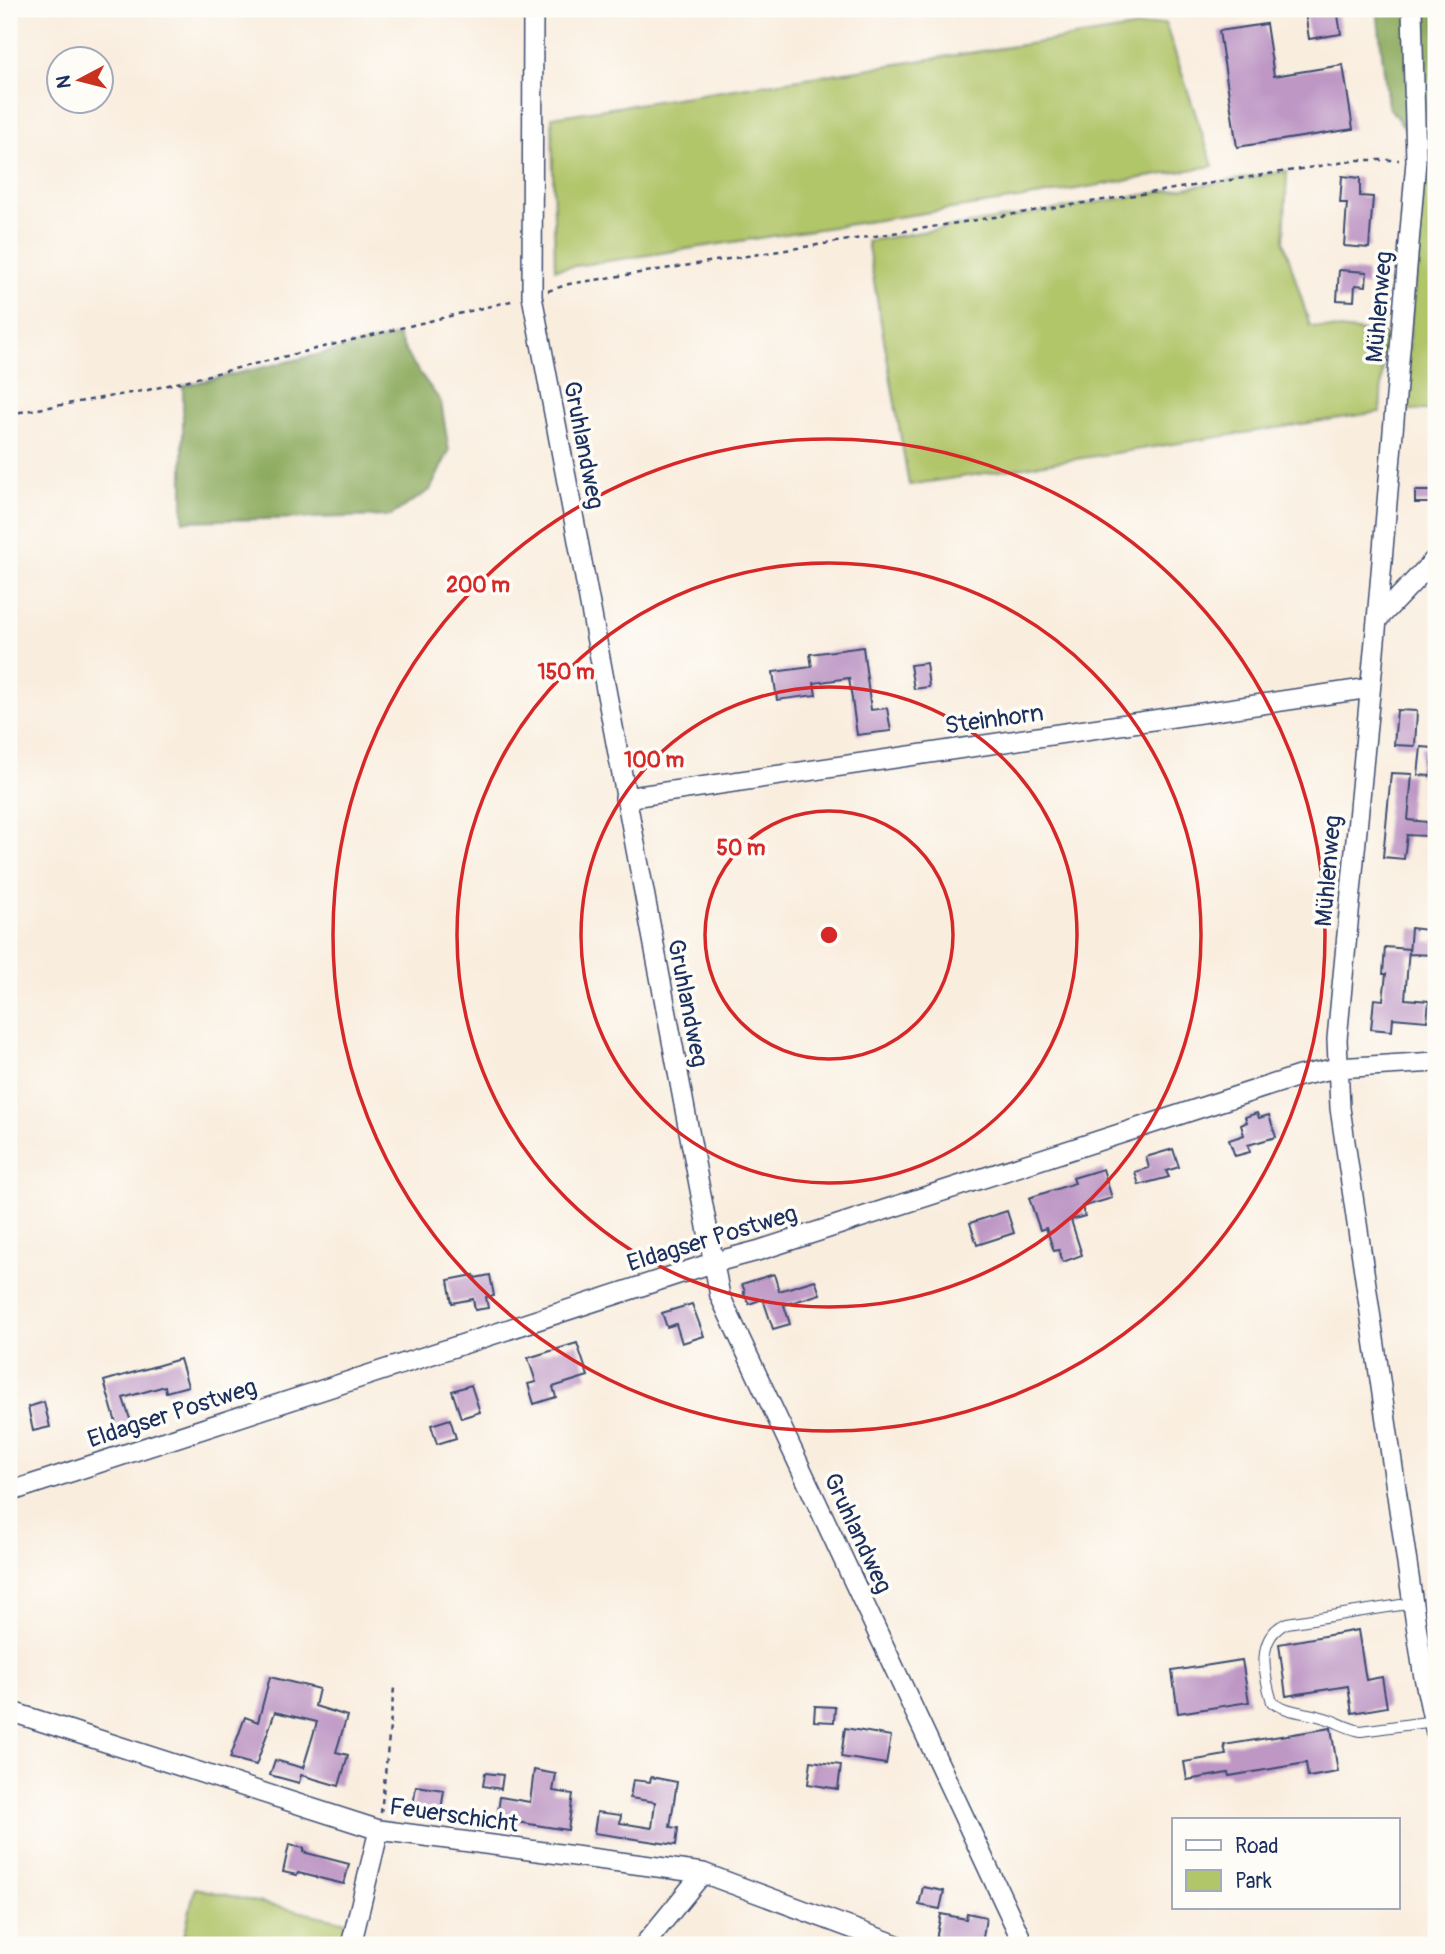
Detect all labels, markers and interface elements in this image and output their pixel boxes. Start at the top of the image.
north arrow [46,46,116,116]
text: N [51,74,77,90]
street label: Mühlenweg [1360,250,1399,364]
street label: Gruhlandweg [557,379,610,511]
text: 200 m [446,572,510,599]
text: 150 m [537,659,595,686]
street label: Steinhorn [943,698,1045,741]
text: 100 m [624,747,684,774]
street label: Mühlenweg [1309,814,1348,928]
text: 50 m [717,835,766,862]
centre of rings [817,923,841,947]
street label: Gruhlandweg [661,937,714,1069]
street label: Eldagser Postweg [624,1199,801,1278]
street label: Eldagser Postweg [84,1372,260,1454]
street label: Gruhlandweg [817,1468,898,1598]
street label: Feuerschicht [388,1792,521,1839]
legend [1172,1818,1400,1909]
text: Road [1235,1833,1279,1860]
text: Park [1235,1868,1272,1895]

